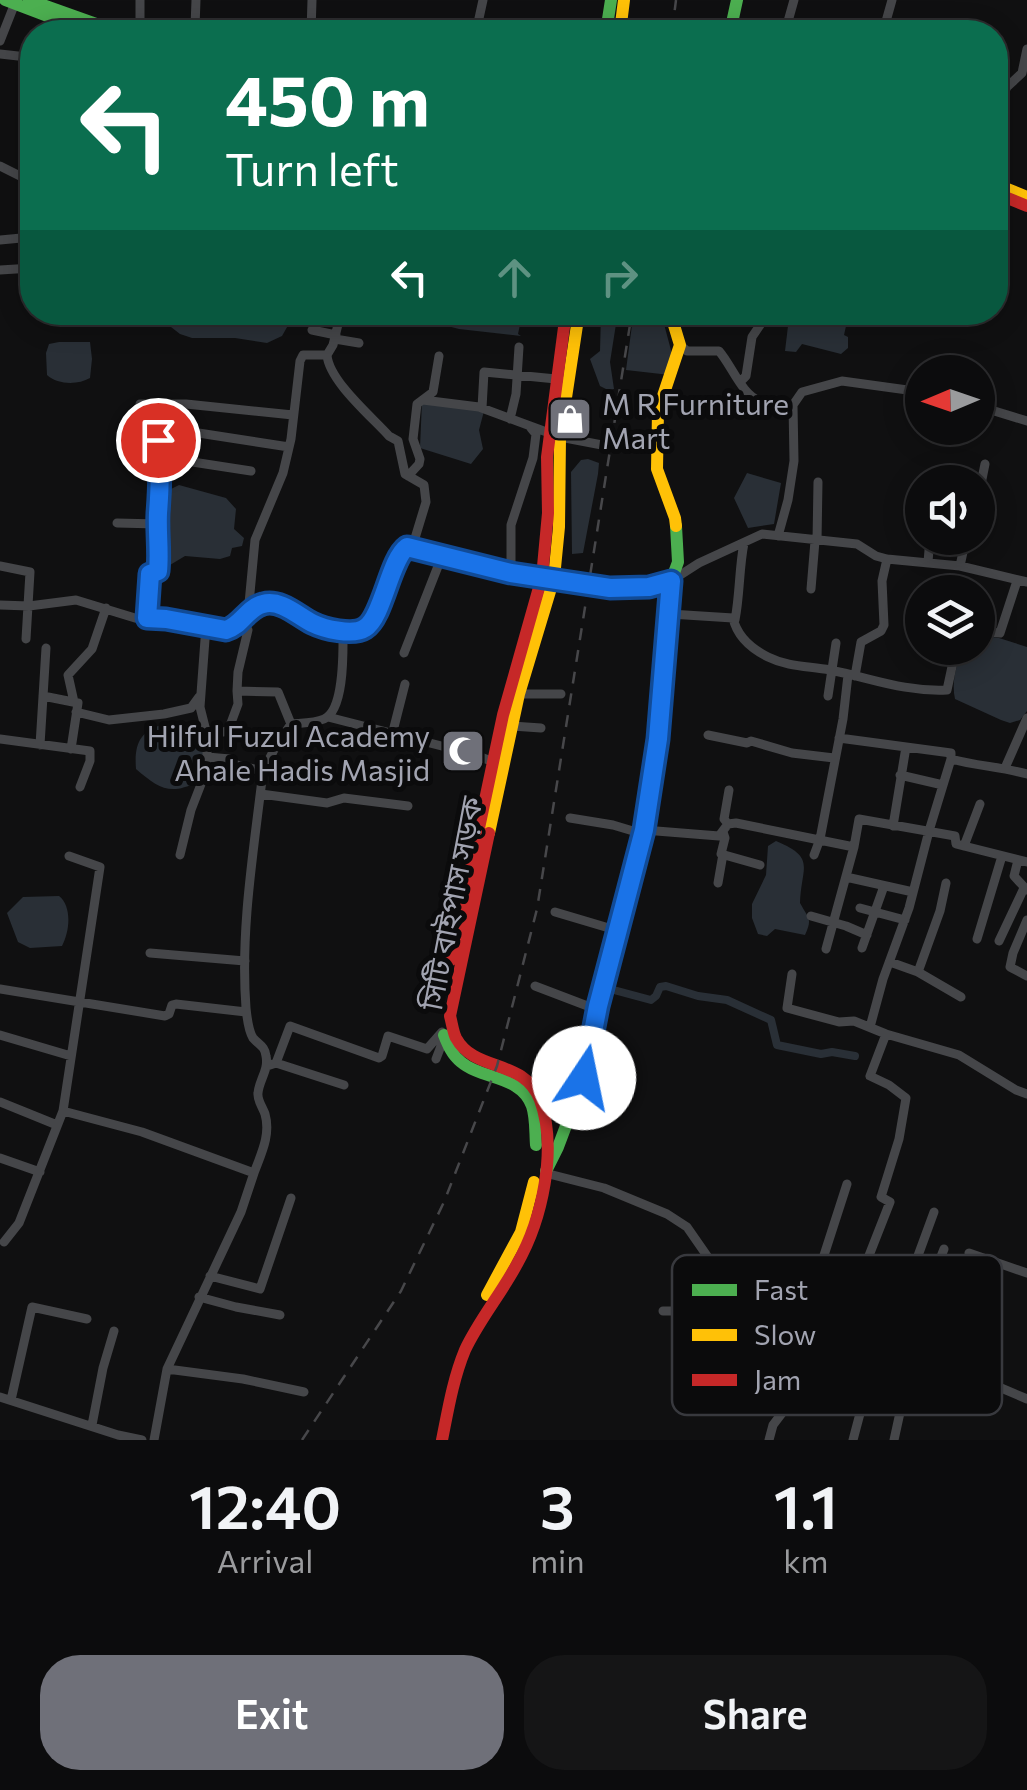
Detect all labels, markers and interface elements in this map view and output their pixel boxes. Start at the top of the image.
text: 450 m [225,55,430,140]
icon: left [60,60,190,190]
text: Turn left [225,140,399,195]
icon: left [382,250,437,305]
icon: ahead [487,250,542,305]
icon: right [592,250,647,305]
north arrow [905,355,995,445]
map controls [905,355,995,665]
place label: M R Furniture Mart [602,384,789,455]
shop icon: M R Furniture Mart [547,396,593,442]
pin [116,398,201,483]
icon: arrive [131,413,186,468]
button: sound [905,465,995,555]
button: layers [905,575,995,665]
place label: Hilful Fuzul Academy Ahale Hadis Masjid [147,716,430,787]
mosque icon: Hilful Fuzul Academy Ahale Hadis Masjid [440,728,486,774]
street label: সিটি বাইপাস সড়ক [411,792,489,1014]
position arrow [532,1026,636,1130]
legend [672,1255,1002,1415]
text: Fast [754,1272,808,1306]
text: Slow [754,1317,816,1351]
text: Jam [754,1362,801,1396]
text: 12:40 [189,1468,341,1541]
text: 3 [540,1468,575,1541]
text: 1.1 [774,1468,838,1541]
text: Arrival [217,1540,314,1580]
text: min [530,1540,585,1580]
text: km [783,1540,828,1580]
button: Exit [40,1655,504,1770]
button: Share [524,1655,987,1770]

